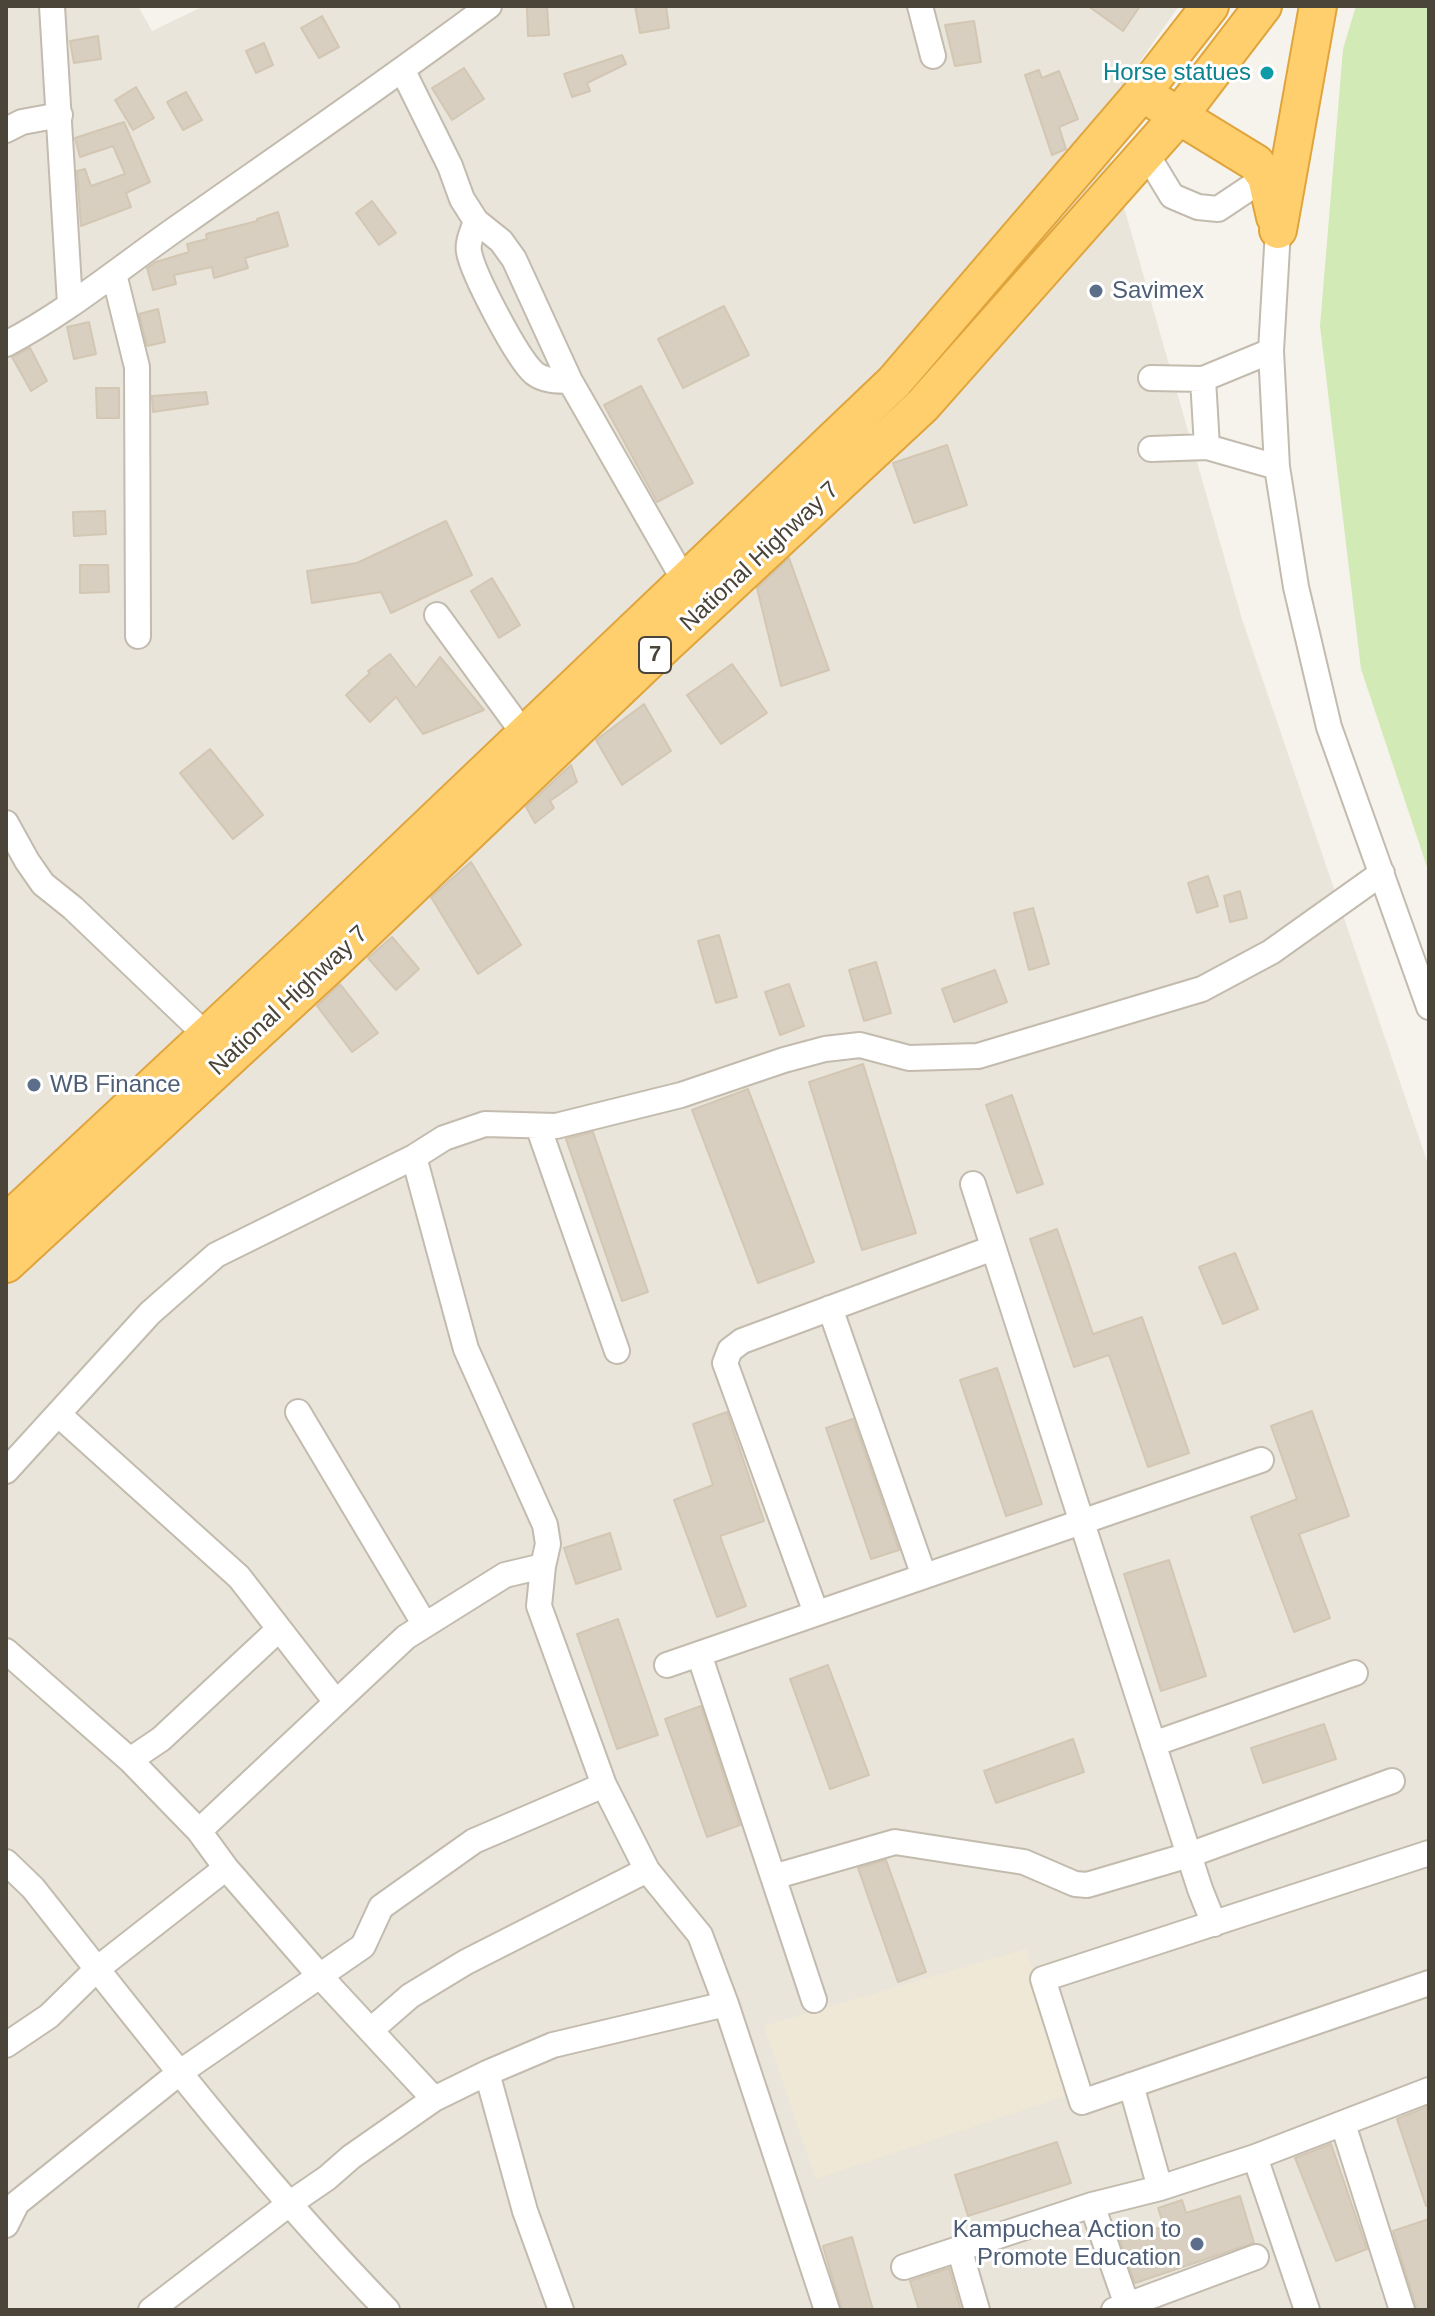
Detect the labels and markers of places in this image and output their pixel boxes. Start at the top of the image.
place label: Horse statues [1103,59,1251,87]
marker: Horse statues [1258,64,1276,82]
place label: Savimex [1112,277,1204,305]
marker: Savimex [1087,282,1105,300]
place label: WB Finance [50,1071,181,1099]
marker: WB Finance [25,1076,43,1094]
place label: Kampuchea Action to Promote Education [953,2216,1181,2272]
marker: Kampuchea Action to Promote Education [1188,2235,1206,2253]

